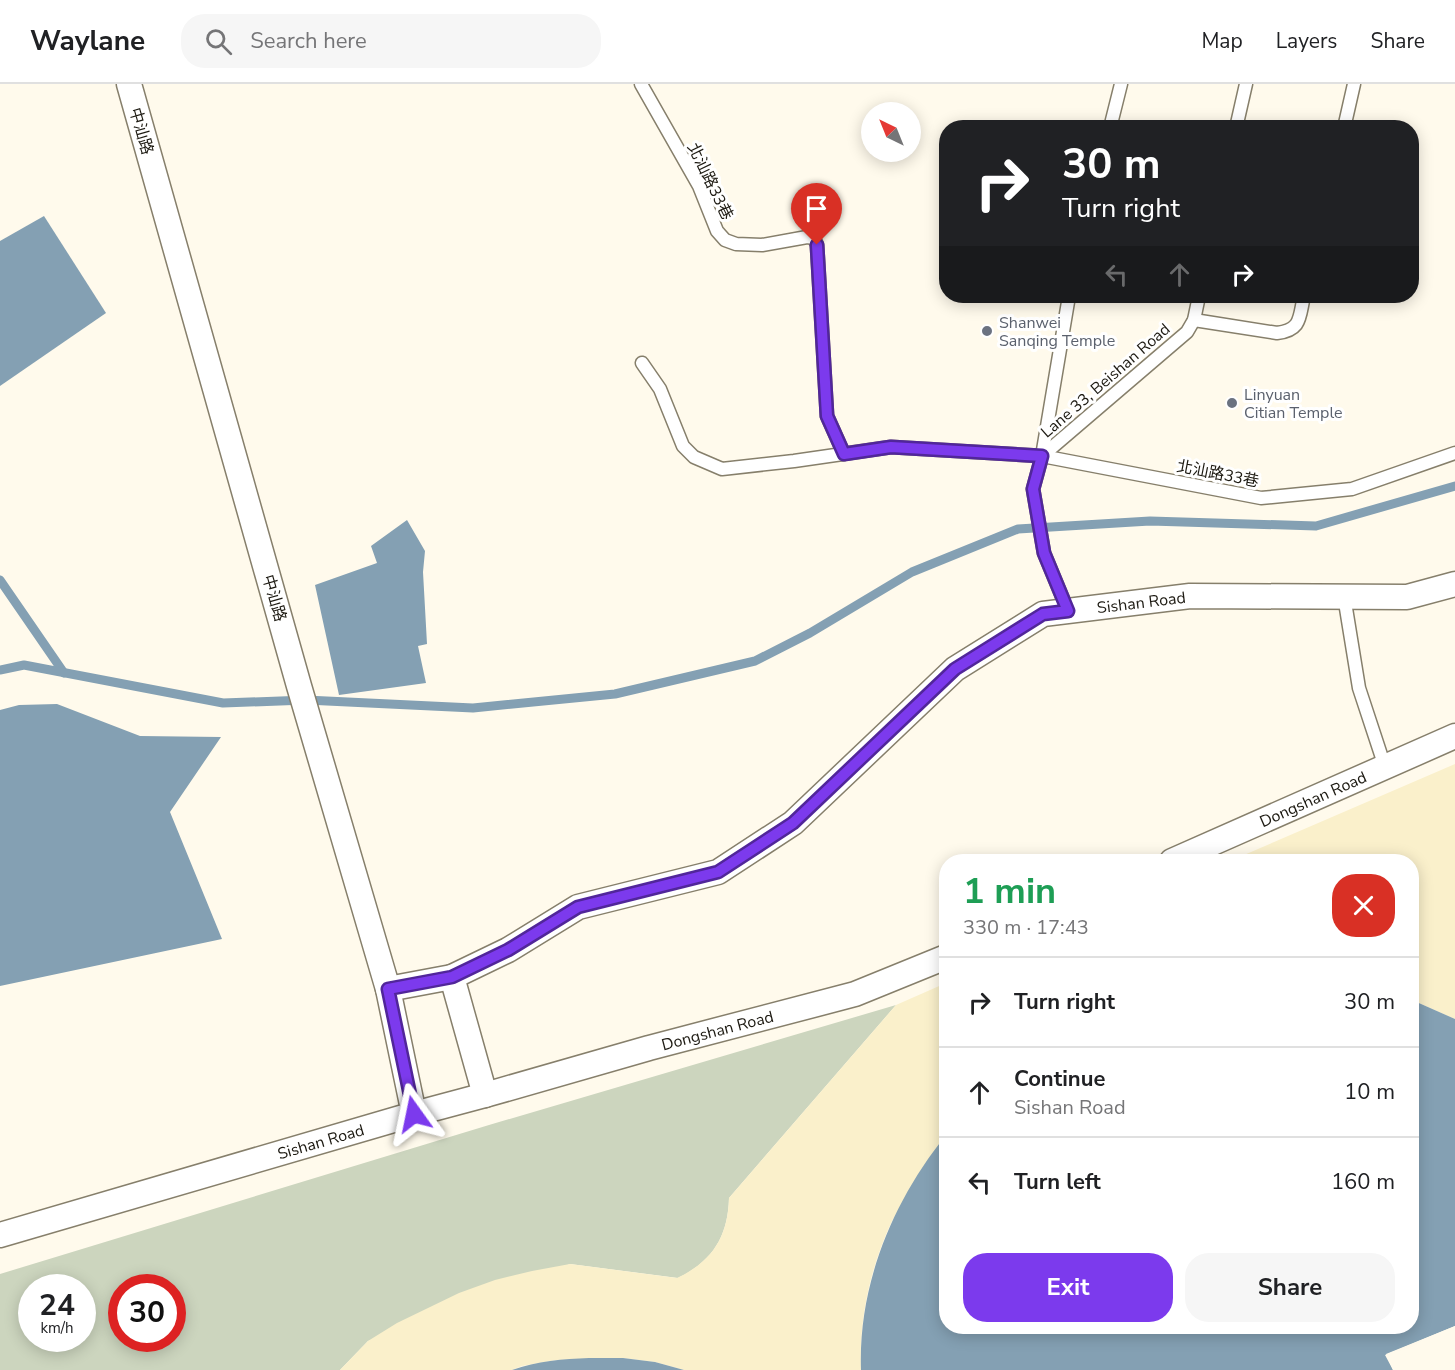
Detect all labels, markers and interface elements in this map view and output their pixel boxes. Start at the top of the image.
search box [181,14,601,68]
text: Waylane [30,22,145,60]
icon: search [202,25,235,58]
text: Search here [250,26,367,56]
text: Map [1201,27,1243,55]
text: Layers [1276,27,1337,55]
text: Share [1370,27,1425,55]
north arrow [861,102,921,162]
map controls [861,102,921,162]
street label: 中汕路 [124,105,158,157]
text: 30 m [1062,136,1161,193]
street label: 北汕路33巷 [682,139,738,224]
icon: right [963,144,1041,222]
pin [791,183,842,245]
text: Turn right [1062,190,1180,227]
icon: arrive [800,192,833,225]
icon: left [1100,258,1133,291]
icon: ahead [1163,258,1196,291]
icon: right [1226,258,1259,291]
place label: Shanwei Sanqing Temple [999,312,1115,352]
street label: Lane 33, Beishan Road [1036,318,1175,443]
marker: Shanwei Sanqing Temple [980,324,994,338]
place label: Linyuan Citian Temple [1244,384,1343,424]
marker: Linyuan Citian Temple [1225,396,1239,410]
street label: 北汕路33巷 [1175,455,1261,493]
street label: 中汕路 [257,572,291,624]
street label: Sishan Road [1096,587,1187,619]
street label: Dongshan Road [1256,766,1370,833]
text: 1 min [963,867,1056,916]
button: close [1332,874,1395,937]
text: 330 m · 17:43 [963,914,1089,941]
icon: right [963,986,996,1019]
text: Turn right [1014,987,1115,1017]
text: 30 m [1344,987,1395,1017]
street label: Dongshan Road [659,1006,776,1056]
text: Continue [1014,1064,1105,1094]
icon: ahead [963,1076,996,1109]
text: 10 m [1344,1077,1395,1107]
position arrow [382,1082,446,1146]
text: Sishan Road [1014,1094,1126,1121]
street label: Sishan Road [275,1119,367,1165]
icon: left [963,1166,996,1199]
text: Turn left [1014,1167,1101,1197]
text: 160 m [1331,1167,1395,1197]
button: Exit [963,1253,1173,1322]
button: Share [1185,1253,1395,1322]
speed limit sign: 30 [108,1274,186,1352]
text: 24 [39,1285,75,1326]
text: km/h [40,1318,74,1338]

